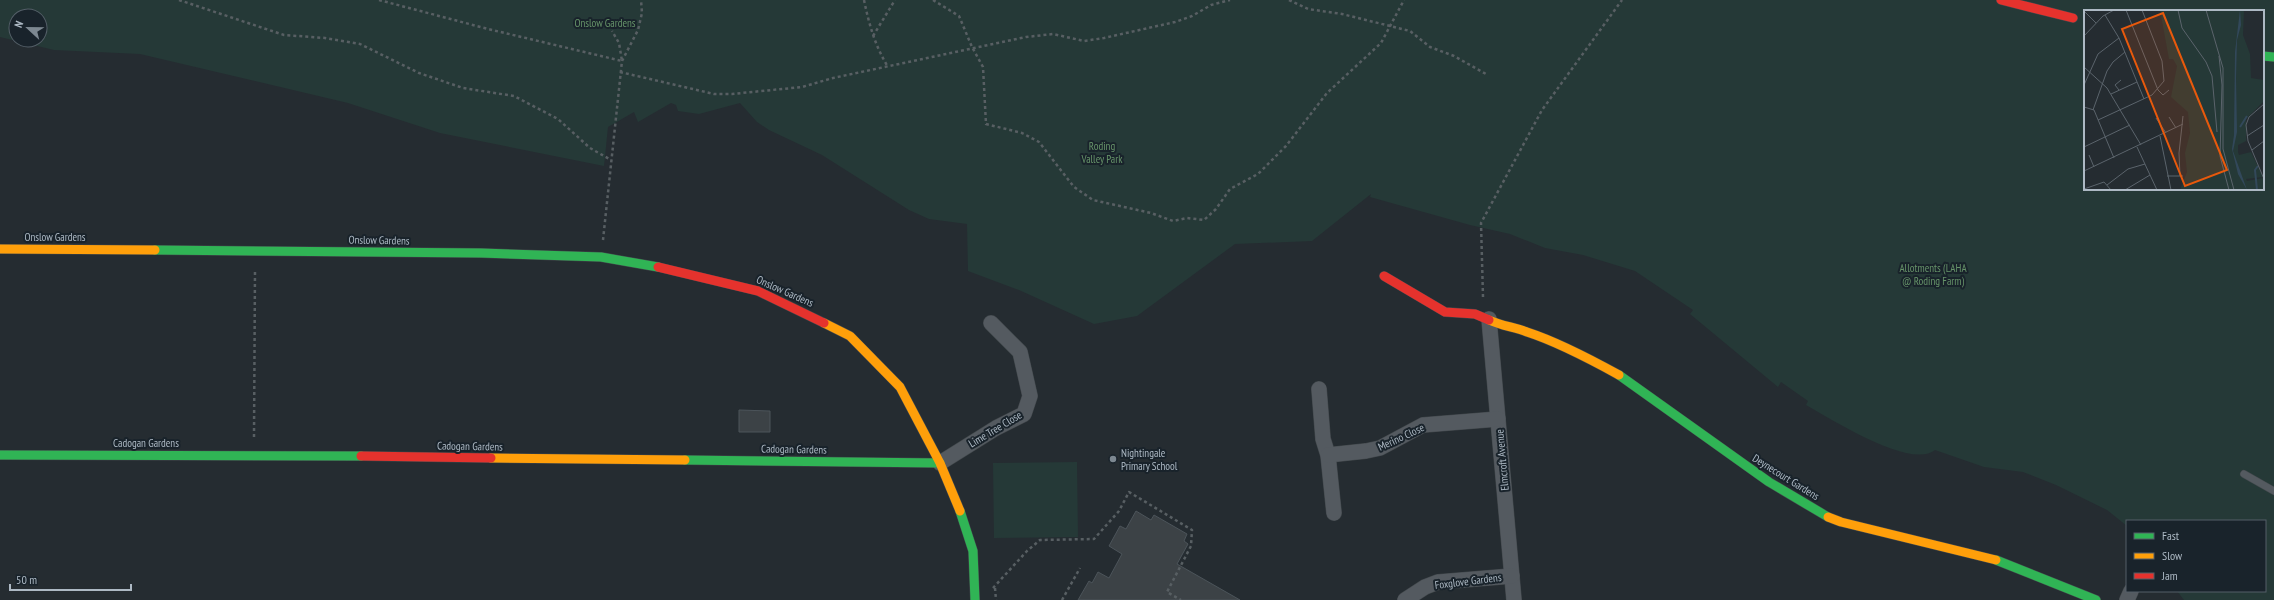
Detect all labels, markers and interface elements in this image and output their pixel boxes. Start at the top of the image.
north arrow [8,8,48,48]
inset map [2084,10,2264,190]
park label: Onslow Gardens [574,16,636,30]
text: N [11,19,26,30]
park label: Roding Valley Park [1080,139,1123,166]
street label: Onslow Gardens [24,230,86,244]
street label: Onslow Gardens [348,232,410,248]
park label: Allotments (LAHA @ Roding Farm) [1899,261,1967,288]
street label: Onslow Gardens [754,272,816,310]
street label: Lime Tree Close [966,407,1025,450]
street label: Merino Close [1376,420,1427,454]
street label: Elmcroft Avenue [1492,428,1512,491]
street label: Cadogan Gardens [113,436,179,450]
street label: Cadogan Gardens [437,438,503,454]
street label: Cadogan Gardens [761,441,827,457]
place label: Nightingale Primary School [1121,446,1178,473]
street label: Deynecourt Gardens [1750,451,1822,503]
marker: Nightingale Primary School [1108,454,1118,464]
legend [2126,520,2266,592]
text: Fast [2162,528,2180,543]
text: Slow [2162,548,2183,563]
scale bar [10,566,131,592]
text: Jam [2161,568,2178,583]
street label: Foxglove Gardens [1434,570,1502,592]
text: 50 m [16,572,37,587]

